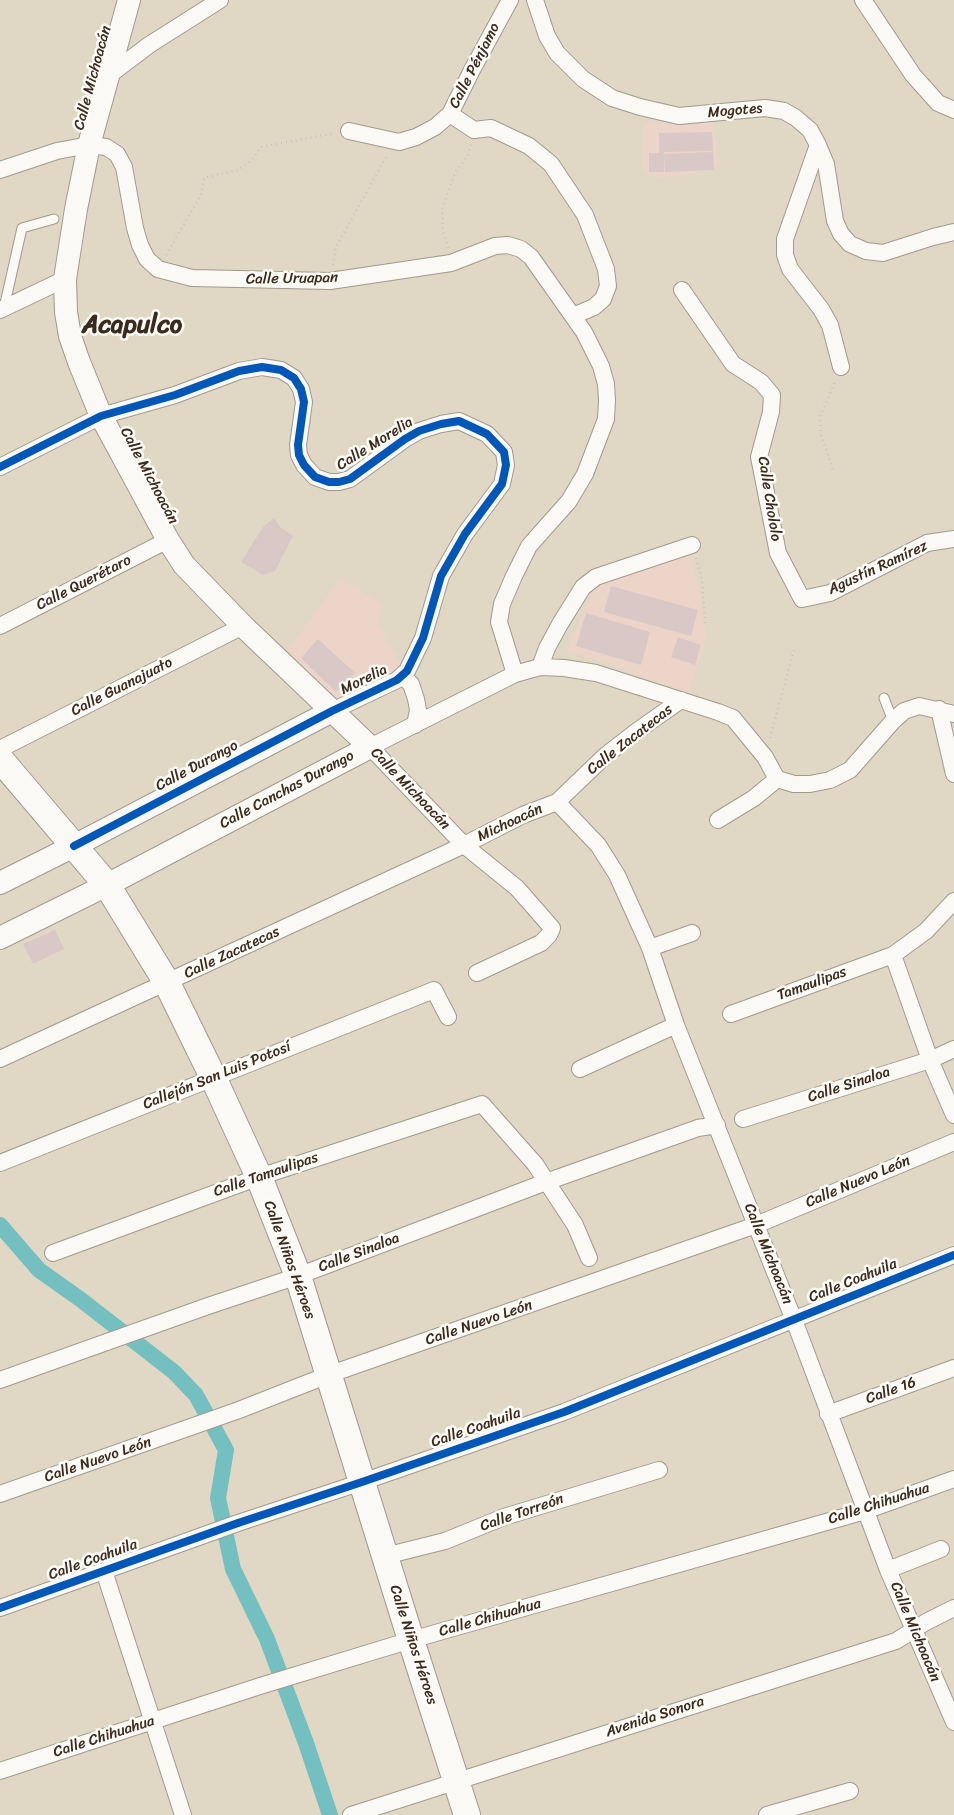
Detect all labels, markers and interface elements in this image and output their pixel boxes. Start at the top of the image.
street label: Calle Pénjamo [446,20,504,112]
street label: Calle Michoacán [70,24,116,132]
street label: Mogotes [707,100,763,122]
street label: Calle Uruapan [246,269,338,289]
district label: Acapulco [82,311,182,341]
street label: Calle Morelia [333,413,417,475]
street label: Calle Michoacán [116,425,182,527]
street label: Calle Chololo [753,455,785,543]
street label: Agustín Ramírez [825,537,931,599]
street label: Calle Querétaro [33,551,135,615]
street label: Calle Guanajuato [68,654,176,720]
street label: Morelia [338,661,390,699]
street label: Calle Zacatecas [584,701,676,779]
street label: Calle Durango [153,737,241,795]
street label: Calle Michoacán [366,744,454,834]
street label: Calle Canchas Durango [217,747,357,833]
street label: Michoacán [474,800,546,846]
street label: Calle Zacatecas [181,923,283,983]
street label: Tamaulipas [775,963,849,1005]
street label: Callejón San Luis Potosí [140,1038,294,1114]
street label: Calle Sinaloa [806,1063,892,1107]
street label: Calle Tamaulipas [211,1149,321,1201]
street label: Calle Nuevo León [803,1152,913,1212]
street label: Calle Niños Héroes [259,1198,319,1322]
street label: Calle Michoacán [740,1201,796,1307]
street label: Calle Sinaloa [316,1229,402,1277]
street label: Calle Coahuila [806,1255,900,1307]
street label: Calle Nuevo León [423,1296,535,1350]
street label: Calle 16 [863,1374,919,1408]
street label: Calle Coahuila [429,1404,523,1452]
street label: Calle Nuevo León [42,1433,154,1487]
street label: Calle Chihuahua [826,1479,932,1529]
street label: Calle Torreón [478,1490,566,1536]
street label: Calle Coahuila [46,1536,140,1584]
street label: Calle Michoacán [886,1579,944,1685]
street label: Calle Niños Héroes [385,1583,441,1707]
street label: Calle Chihuahua [437,1595,543,1641]
street label: Avenida Sonora [603,1693,707,1741]
street label: Calle Chihuahua [51,1712,157,1762]

